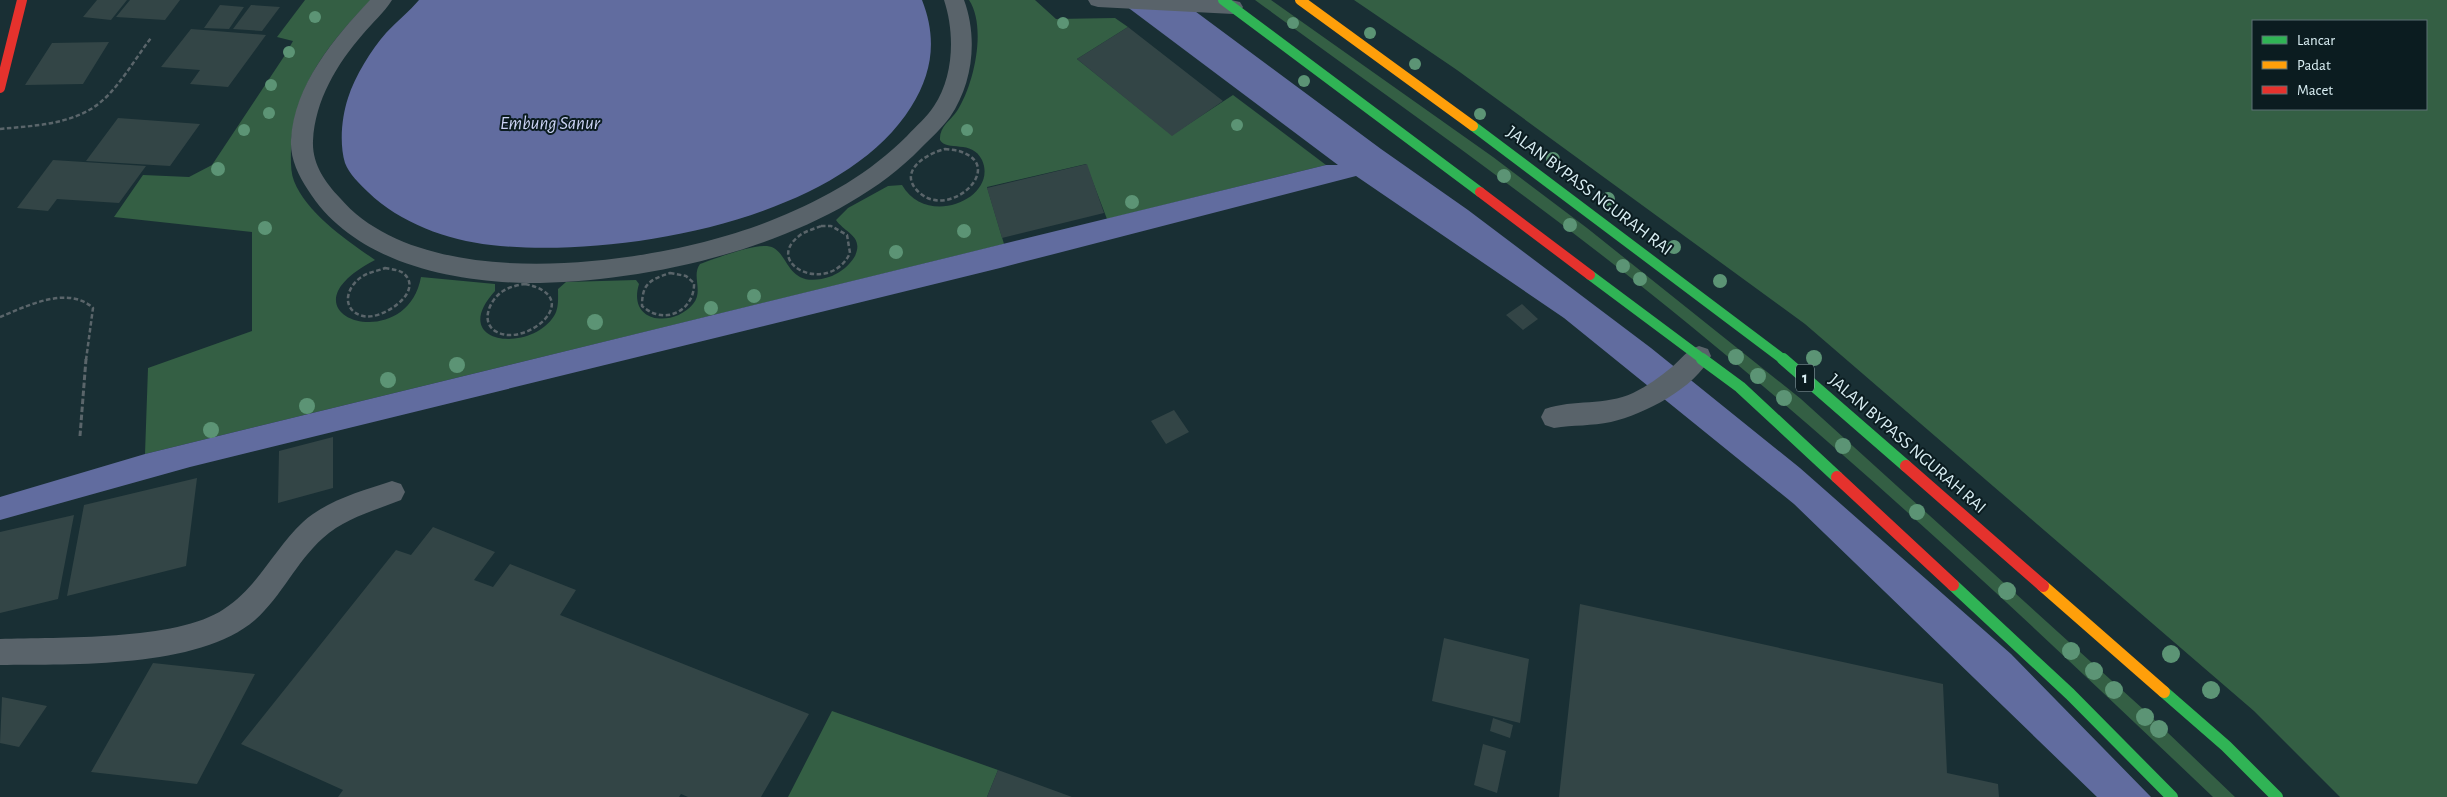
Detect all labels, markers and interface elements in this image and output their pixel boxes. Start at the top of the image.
legend [2252,20,2427,110]
text: Lancar [2297,33,2335,48]
text: Padat [2297,58,2331,73]
text: Macet [2297,83,2333,98]
water label: Embung Sanur [500,114,601,133]
street label: JALAN BYPASS NGURAH RAI [1503,123,1675,259]
road number: 1 [1796,364,1814,392]
street label: JALAN BYPASS NGURAH RAI [1825,371,1989,517]

